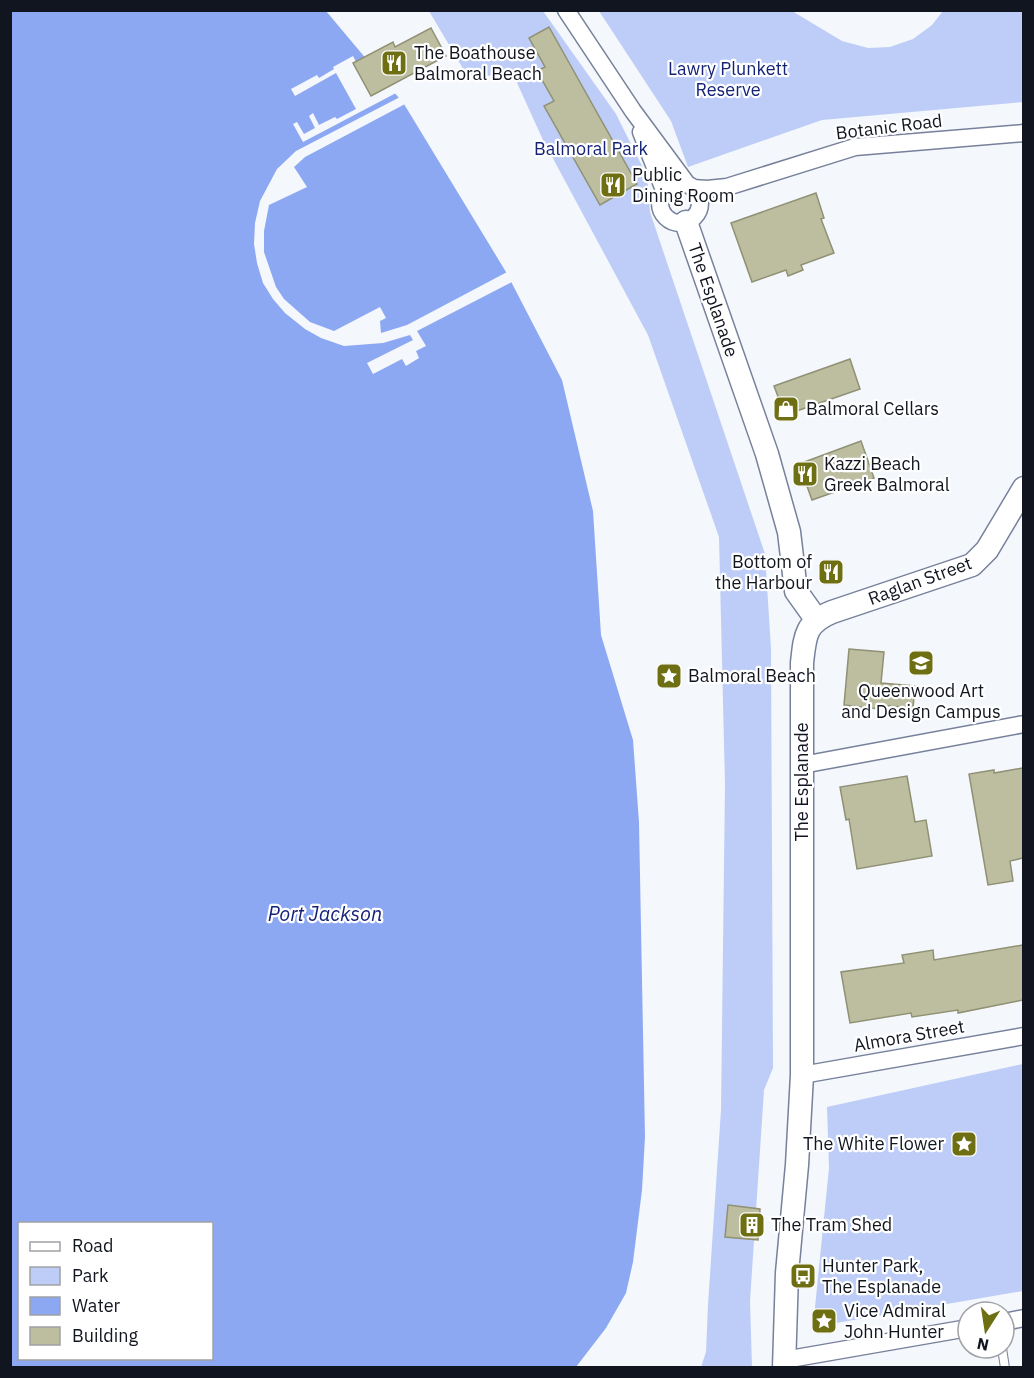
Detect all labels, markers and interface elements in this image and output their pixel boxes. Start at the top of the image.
place label: The Boathouse Balmoral Beach [414,41,542,85]
restaurant icon: The Boathouse Balmoral Beach [379,48,409,78]
park label: Lawry Plunkett Reserve [668,57,788,101]
street label: Botanic Road [834,109,944,144]
park label: Balmoral Park [534,137,648,160]
place label: Public Dining Room [632,163,734,207]
restaurant icon: Public Dining Room [598,170,628,200]
street label: The Esplanade [683,240,744,360]
shop icon: Balmoral Cellars [771,394,801,424]
place label: Balmoral Cellars [806,397,939,420]
place label: Kazzi Beach Greek Balmoral [824,452,950,496]
restaurant icon: Kazzi Beach Greek Balmoral [790,459,820,489]
place label: Bottom of the Harbour [715,550,812,594]
street label: Raglan Street [865,551,975,610]
restaurant icon: Bottom of the Harbour [816,557,846,587]
school or university icon: Queenwood Art and Design Campus [906,648,936,678]
place icon: Balmoral Beach [654,661,684,691]
place label: Balmoral Beach [688,664,816,687]
place label: Queenwood Art and Design Campus [841,679,1001,723]
street label: The Esplanade [790,722,813,842]
water label: Port Jackson [268,900,382,927]
street label: Almora Street [852,1014,966,1057]
place icon: The White Flower [949,1129,979,1159]
place label: The White Flower [803,1132,944,1155]
building icon: The Tram Shed [737,1210,767,1240]
place label: The Tram Shed [771,1213,892,1236]
legend [18,1222,213,1360]
text: Road [72,1234,113,1257]
place label: Hunter Park, The Esplanade [822,1254,941,1298]
bus stop icon: Hunter Park, The Esplanade [788,1261,818,1291]
text: Park [72,1264,109,1287]
text: Water [72,1294,121,1317]
place label: Vice Admiral John Hunter [844,1299,946,1343]
north arrow [956,1300,1016,1360]
place icon: Vice Admiral John Hunter [809,1306,839,1336]
text: Building [72,1324,139,1347]
text: N [975,1334,991,1356]

